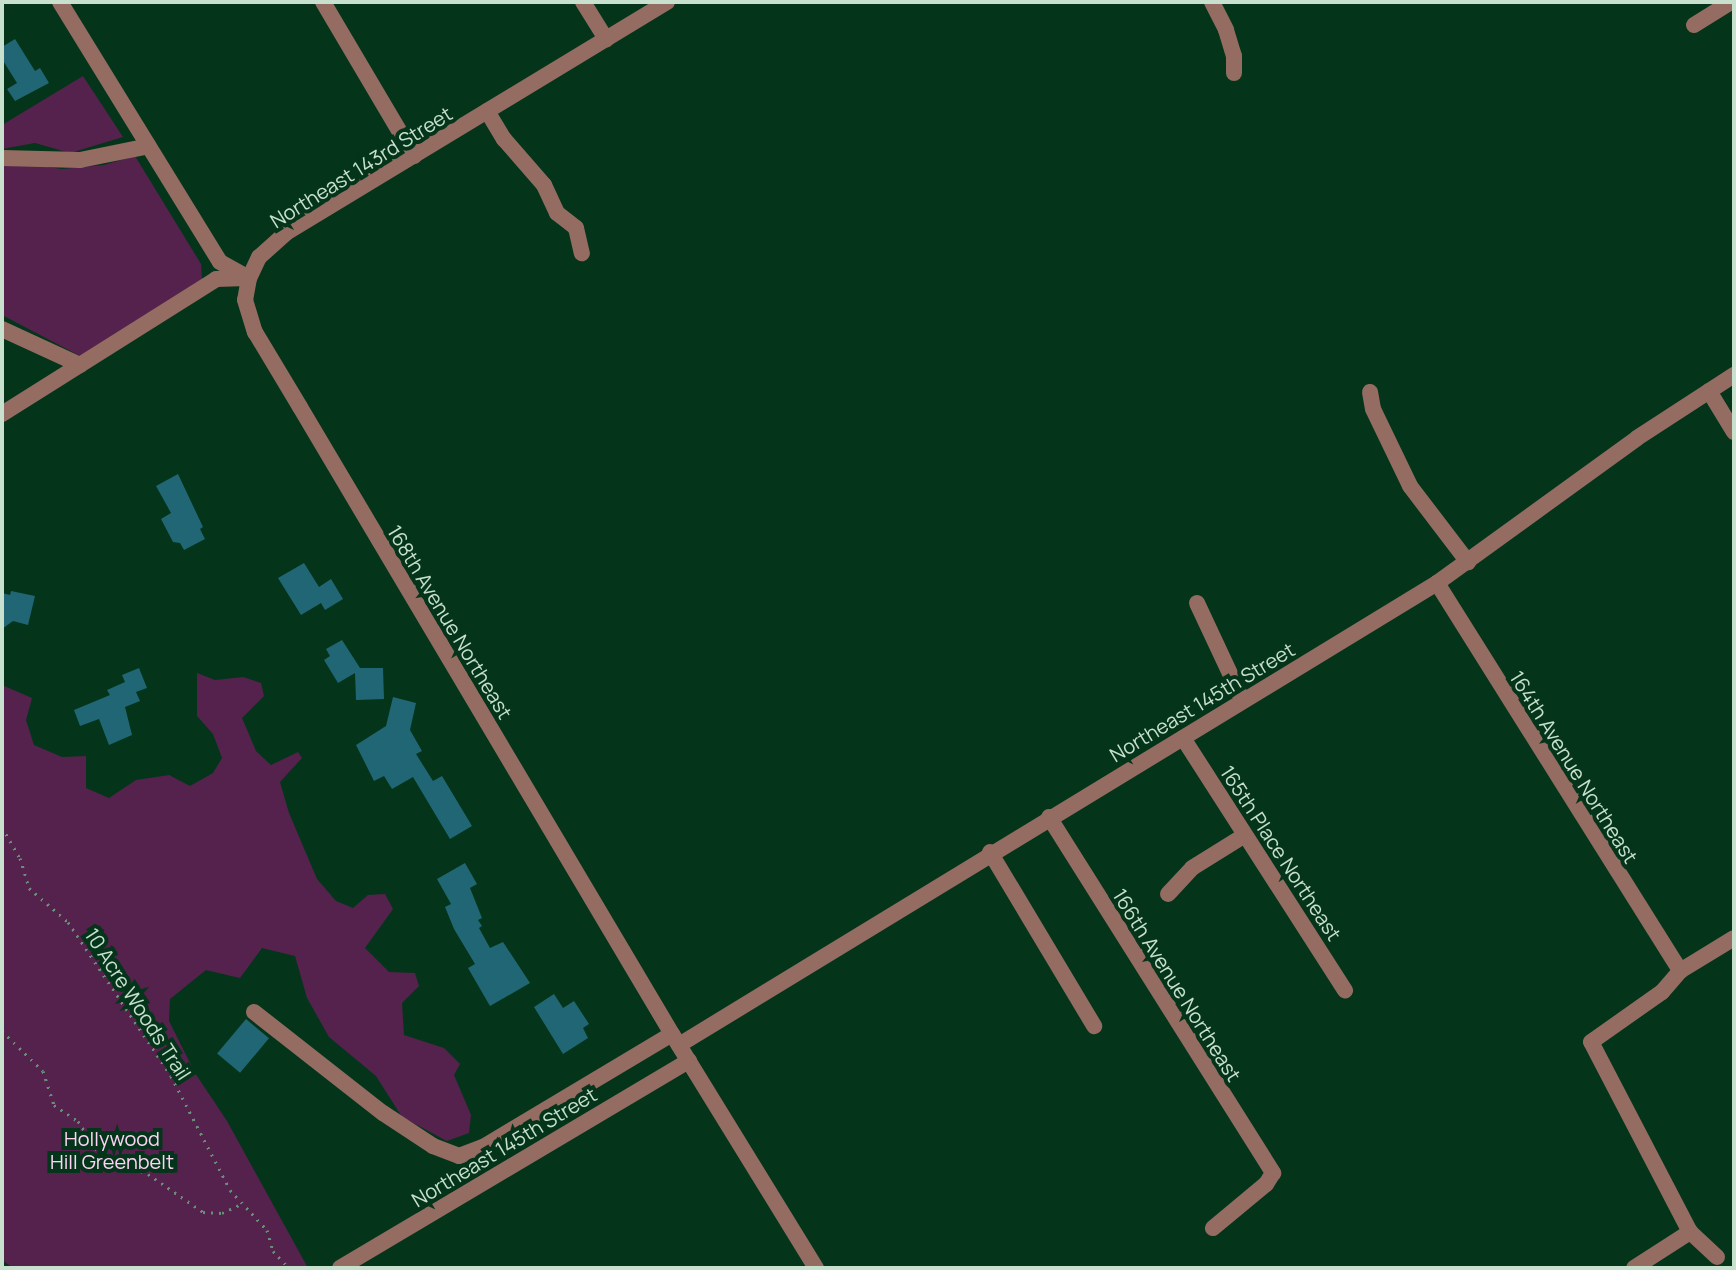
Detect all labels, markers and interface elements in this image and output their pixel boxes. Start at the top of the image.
street label: Northeast 143rd Street [266,101,456,233]
street label: 168th Avenue Northeast [383,521,517,723]
street label: Northeast 145th Street [1105,637,1299,767]
street label: 164th Avenue Northeast [1505,666,1643,868]
street label: 165th Place Northeast [1215,761,1347,945]
street label: 166th Avenue Northeast [1108,884,1246,1086]
street label: 10 Acre Woods Trail [80,924,196,1084]
street label: Northeast 145th Street [407,1082,601,1212]
park label: Hollywood Hill Greenbelt [50,1126,174,1173]

